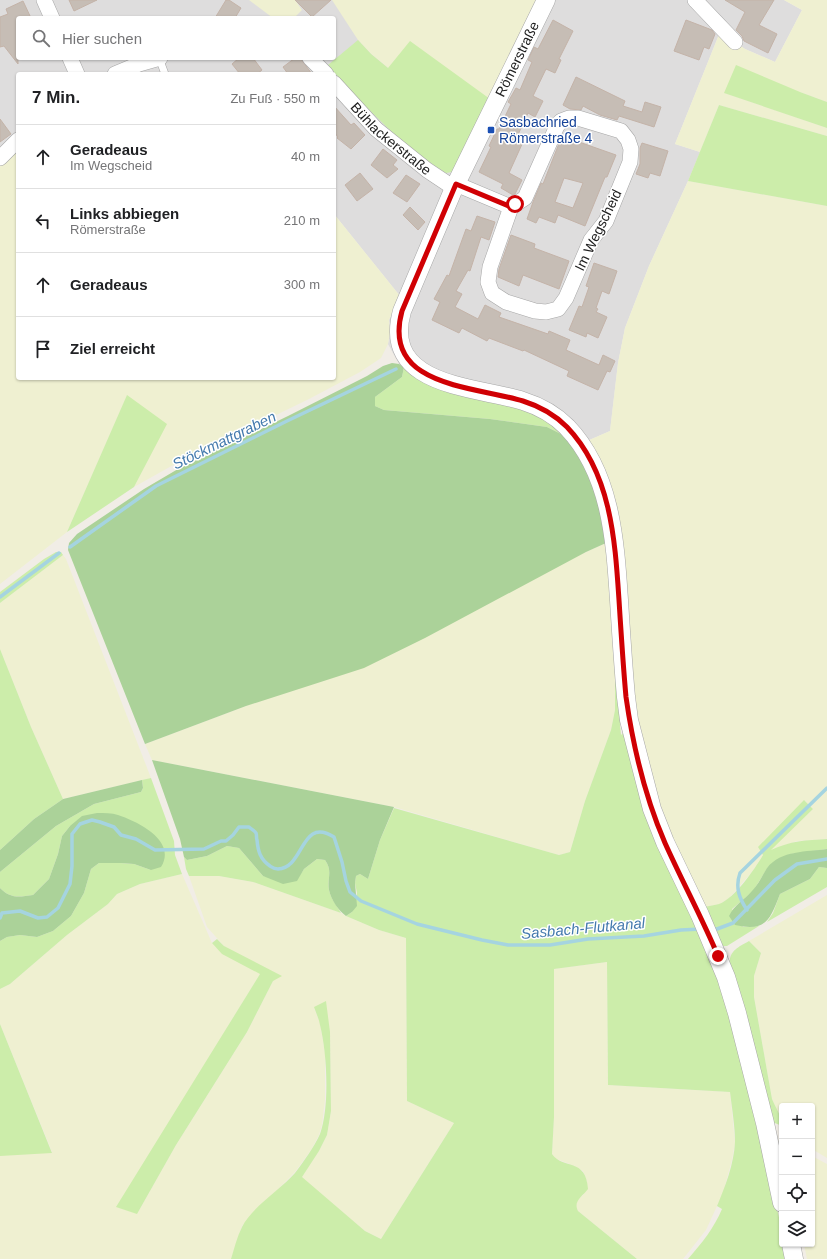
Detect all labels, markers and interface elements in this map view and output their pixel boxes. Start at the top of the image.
search box [16,16,336,60]
street label: Römerstraße [492,19,542,99]
icon: search [30,27,52,49]
text: Hier suchen [62,30,142,47]
text: 7 Min. [32,88,80,107]
text: Zu Fuß · 550 m [230,91,320,106]
street label: Bühlackerstraße [348,99,435,178]
place label: Sasbachried Römerstraße 4 [499,114,593,146]
marker: Sasbachried Römerstraße 4 [486,125,496,135]
text: Geradeaus [70,141,148,158]
icon: ahead [32,146,54,168]
text: 40 m [291,149,320,164]
text: Im Wegscheid [70,158,152,173]
street label: Im Wegscheid [571,187,625,273]
route start [506,195,524,213]
text: Links abbiegen [70,205,179,222]
icon: left [32,210,54,232]
text: 210 m [284,213,320,228]
text: Römerstraße [70,222,146,237]
icon: ahead [32,274,54,296]
text: Geradeaus [70,276,148,293]
text: 300 m [284,277,320,292]
icon: arrive [32,338,54,360]
text: Ziel erreicht [70,340,155,357]
water label: Stöckmattgraben [169,408,279,472]
water label: Sasbach-Flutkanal [520,914,646,942]
route end [709,947,727,965]
map controls [779,1103,815,1247]
button: + [779,1103,815,1139]
button: − [779,1139,815,1175]
button: locate [779,1175,815,1211]
button: layers [779,1211,815,1247]

